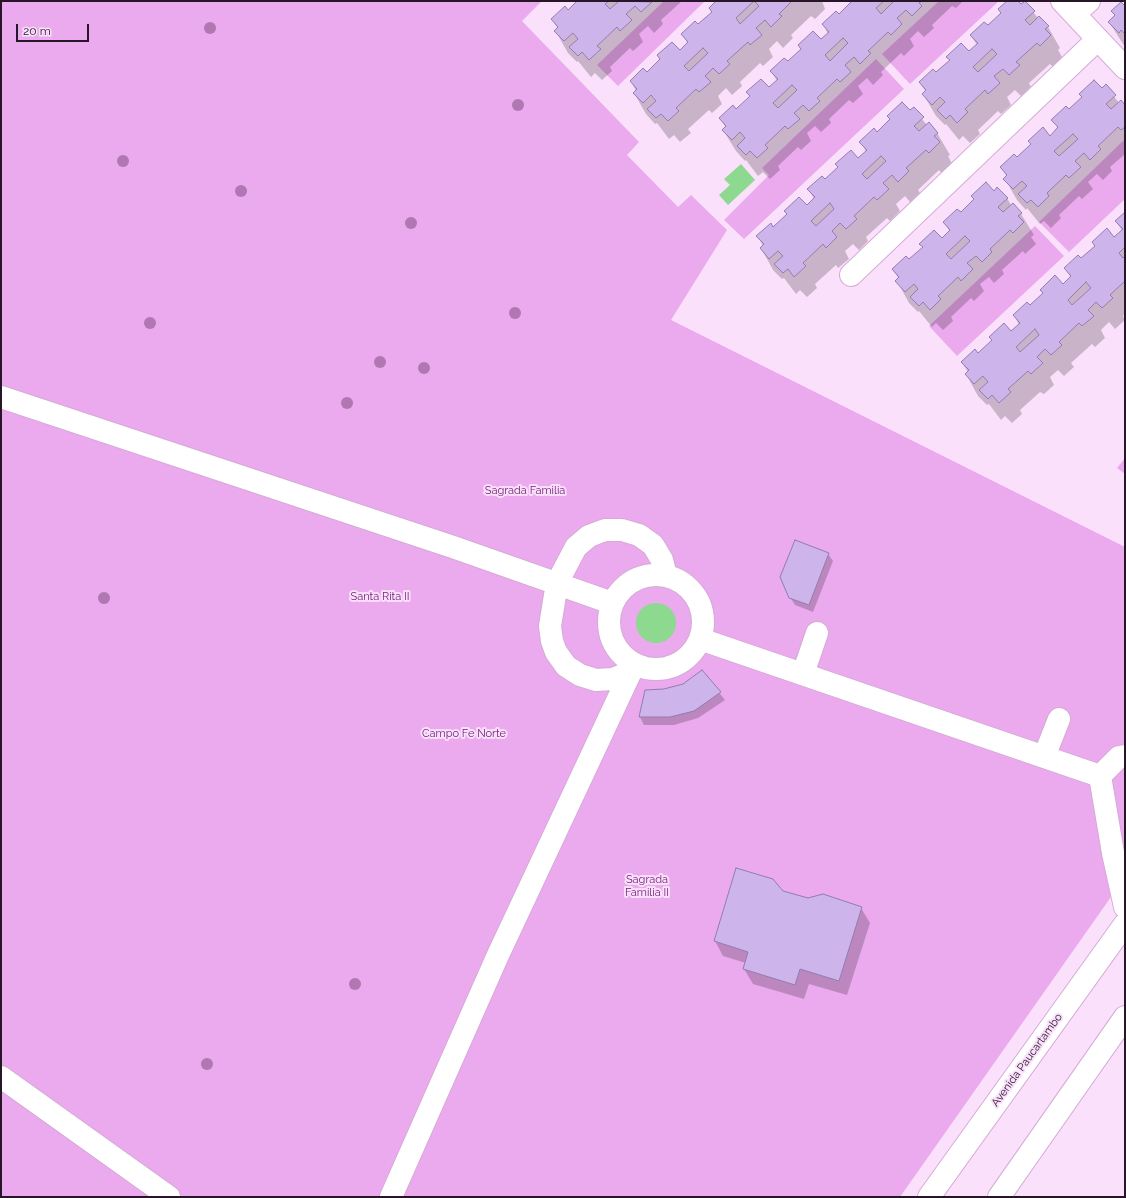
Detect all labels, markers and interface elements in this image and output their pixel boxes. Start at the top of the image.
scale bar [18,16,91,42]
text: 20 m [23,24,51,38]
park label: Sagrada Familia [485,484,565,498]
park label: Santa Rita II [351,590,409,604]
park label: Campo Fe Norte [422,727,506,741]
park label: Sagrada Familia II [625,873,669,899]
street label: Avenida Paucartambo [989,1011,1065,1109]

